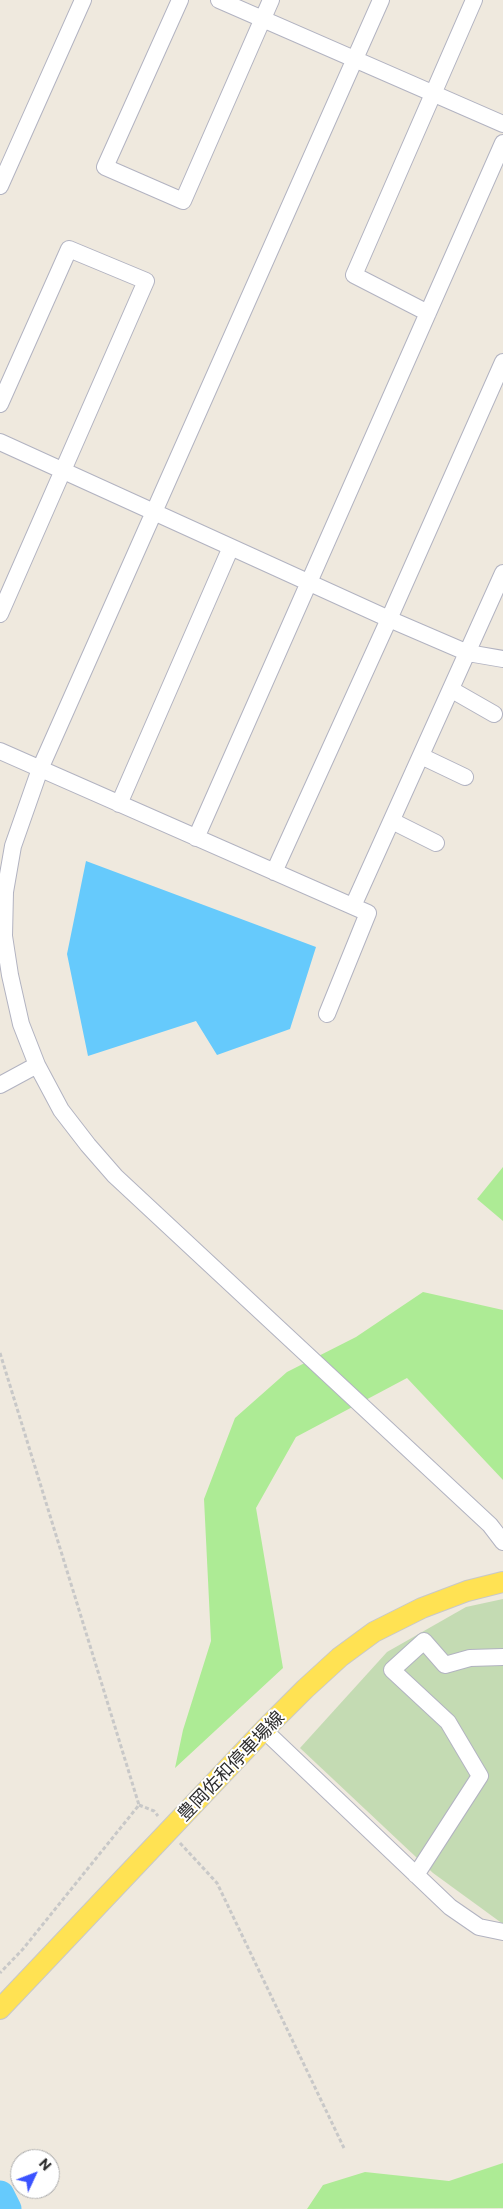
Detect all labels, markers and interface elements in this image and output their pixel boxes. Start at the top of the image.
street label: 豊岡佐和停車場線 [173,1707,289,1825]
north arrow [10,2149,60,2199]
text: N [36,2154,55,2174]

